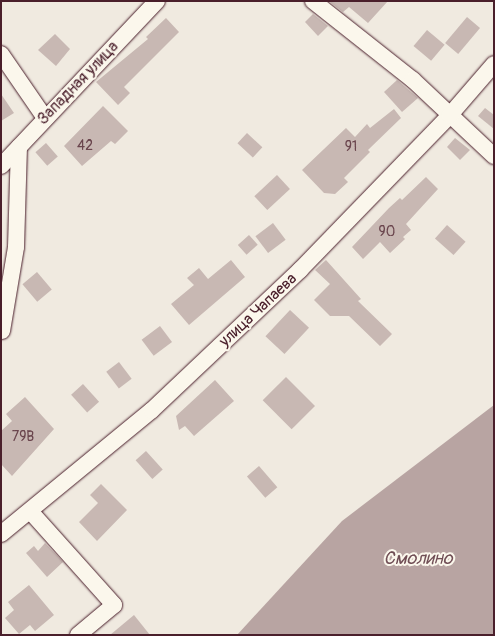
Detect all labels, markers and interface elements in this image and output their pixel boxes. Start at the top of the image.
street label: Западная улица [33,37,123,129]
house number: 42 [77,138,93,154]
house number: 91 [345,139,357,155]
house number: 90 [379,224,395,240]
street label: улица Чапаева [215,269,301,351]
house number: 79В [12,429,34,445]
water label: Смолино [384,548,452,570]

